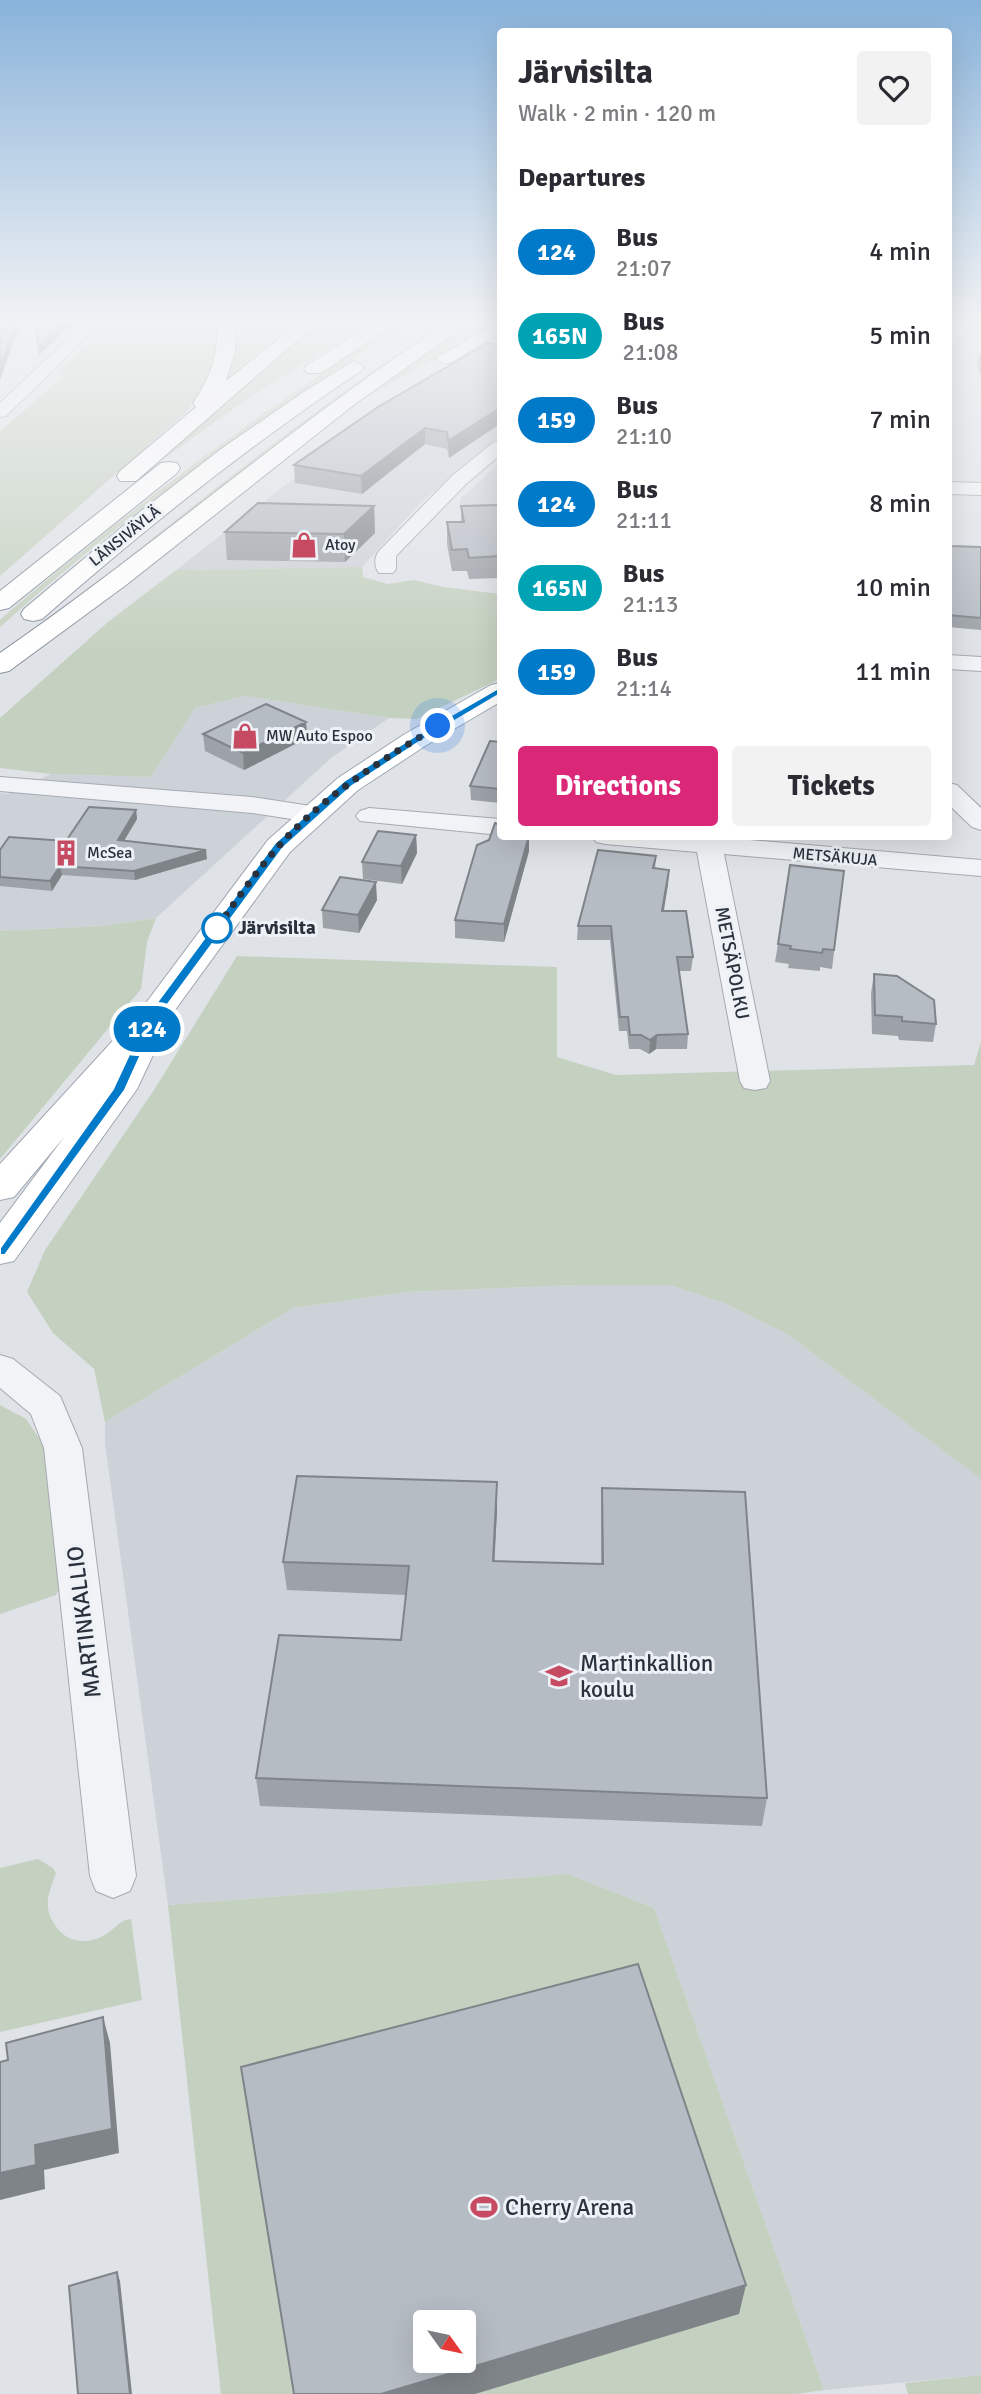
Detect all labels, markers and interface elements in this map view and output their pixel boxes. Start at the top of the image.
button: heart [857,51,931,125]
text: Järvisilta [518,52,653,93]
text: Walk · 2 min · 120 m [518,99,716,128]
text: Departures [518,162,645,194]
text: Bus [616,222,658,254]
text: 4 min [869,236,931,268]
text: 124 [537,237,576,267]
text: 21:07 [616,254,672,283]
text: Bus [623,306,664,338]
text: 5 min [869,320,931,352]
text: 165N [532,321,588,351]
text: 21:08 [623,338,678,367]
text: Bus [616,390,658,422]
text: 7 min [869,404,931,436]
text: 159 [537,405,576,435]
text: 21:10 [616,422,672,451]
text: Bus [616,474,658,506]
text: 8 min [869,488,931,520]
text: 124 [537,489,576,519]
street label: LÄNSIVÄYLÄ [85,501,165,571]
text: 21:11 [616,506,672,535]
shop icon: Atoy [289,530,319,560]
place label: Atoy [325,535,356,555]
text: Bus [623,558,664,590]
text: 10 min [855,572,931,604]
text: 165N [532,573,588,603]
text: 21:13 [623,590,678,619]
text: Bus [616,642,658,674]
text: 11 min [855,656,931,688]
text: 159 [537,657,576,687]
text: 21:14 [616,674,672,703]
your location [420,708,455,743]
shop icon: MW Auto Espoo [230,721,260,751]
place label: MW Auto Espoo [266,726,373,746]
button: Directions [518,746,718,826]
button: Tickets [732,746,931,826]
building icon: McSea [51,838,81,868]
place label: McSea [87,843,132,863]
street label: METSÄKUJA [792,843,878,871]
street label: METSÄPOLKU [709,904,755,1022]
marker: Järvisilta [202,913,232,943]
place label: Järvisilta [238,916,316,940]
line badge: 124 [107,1006,187,1052]
text: 124 [128,1014,166,1044]
street label: MARTINKALLIO [60,1544,108,1700]
place label: Martinkallion koulu [580,1649,713,1704]
school or university icon: Martinkallion koulu [544,1661,574,1691]
sports icon: Cherry Arena [469,2192,499,2222]
place label: Cherry Arena [505,2193,634,2222]
north arrow [413,2310,476,2373]
map controls [413,2310,476,2373]

